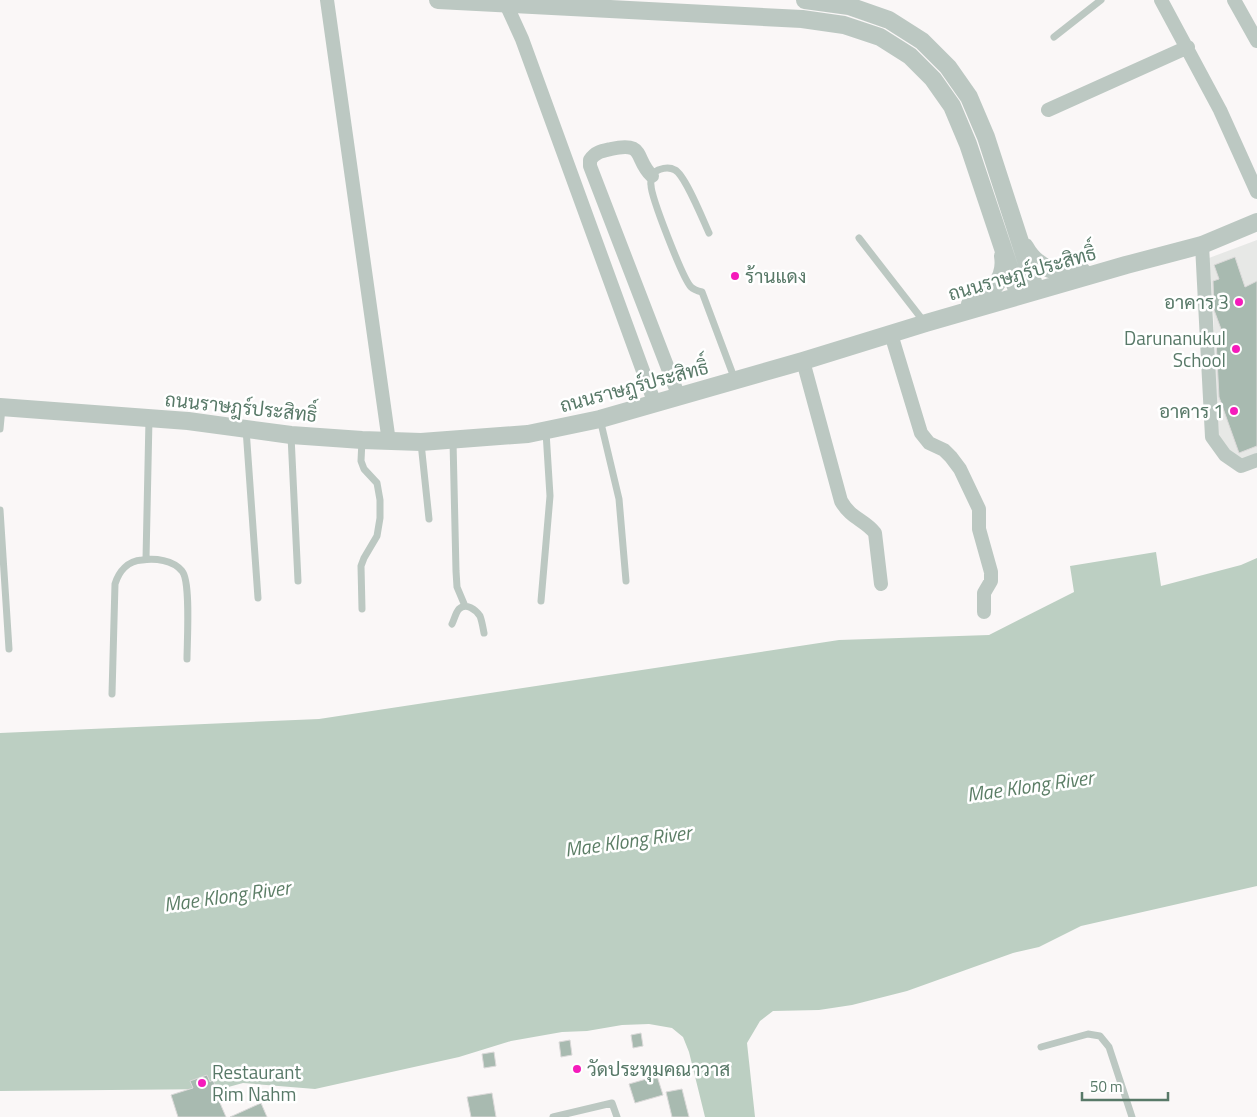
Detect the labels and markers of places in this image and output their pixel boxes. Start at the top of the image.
place label: ร้านแดง [745,261,806,290]
marker: ร้านแดง [729,270,741,282]
place label: อาคาร 3 [1164,287,1229,316]
marker: อาคาร 3 [1233,296,1245,308]
place label: Darunanukul School [1124,323,1226,374]
marker: Darunanukul School [1230,343,1242,355]
place label: อาคาร 1 [1159,396,1224,425]
marker: อาคาร 1 [1228,405,1240,417]
place label: วัดประทุมคณาวาส [587,1054,730,1083]
place label: Restaurant Rim Nahm [212,1057,301,1108]
marker: วัดประทุมคณาวาส [571,1063,583,1075]
marker: Restaurant Rim Nahm [196,1077,208,1089]

